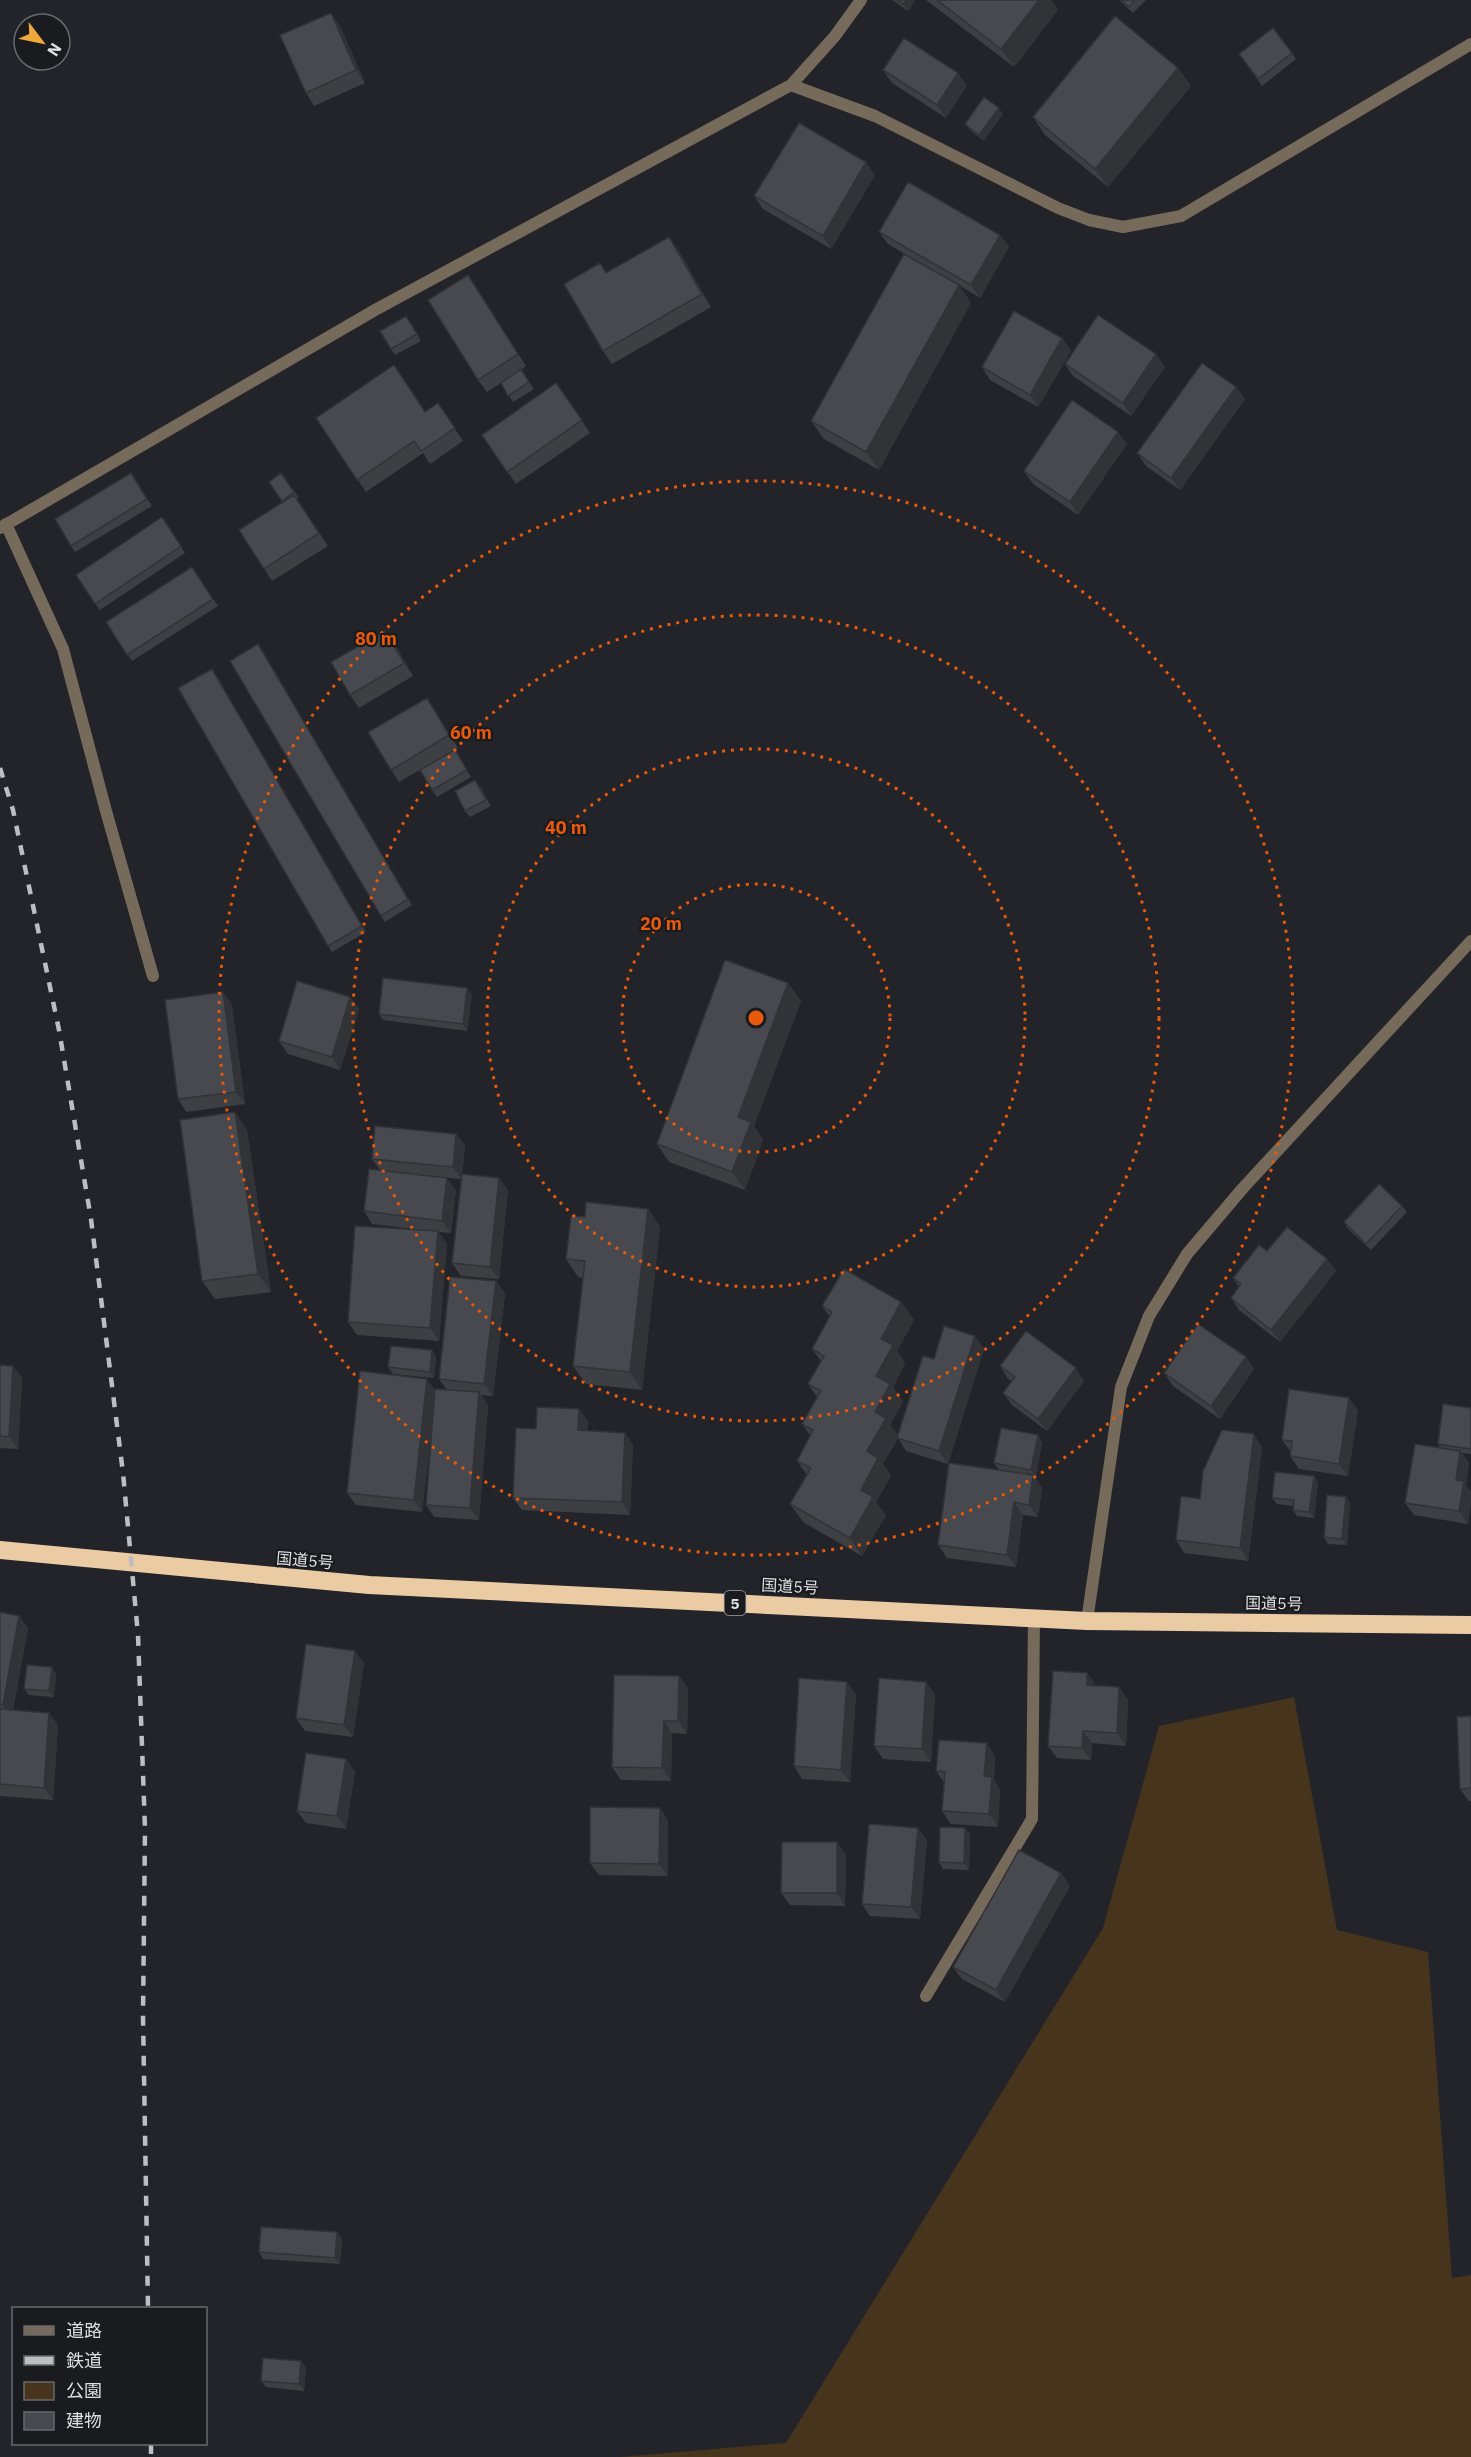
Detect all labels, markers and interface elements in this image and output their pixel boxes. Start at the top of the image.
north arrow [12,12,72,72]
text: N [43,40,66,60]
text: 80 m [355,627,397,650]
text: 60 m [450,721,492,744]
text: 40 m [545,816,587,839]
text: 20 m [640,912,682,935]
centre of rings [746,1008,766,1028]
street label: 国道5号 [275,1548,335,1572]
street label: 国道5号 [761,1575,819,1597]
road number: 5 [724,1591,746,1615]
street label: 国道5号 [1245,1592,1303,1614]
legend [12,2307,207,2445]
text: 道路 [66,2319,102,2342]
text: 鉄道 [66,2349,102,2372]
text: 公園 [66,2379,102,2402]
text: 建物 [66,2409,102,2432]

